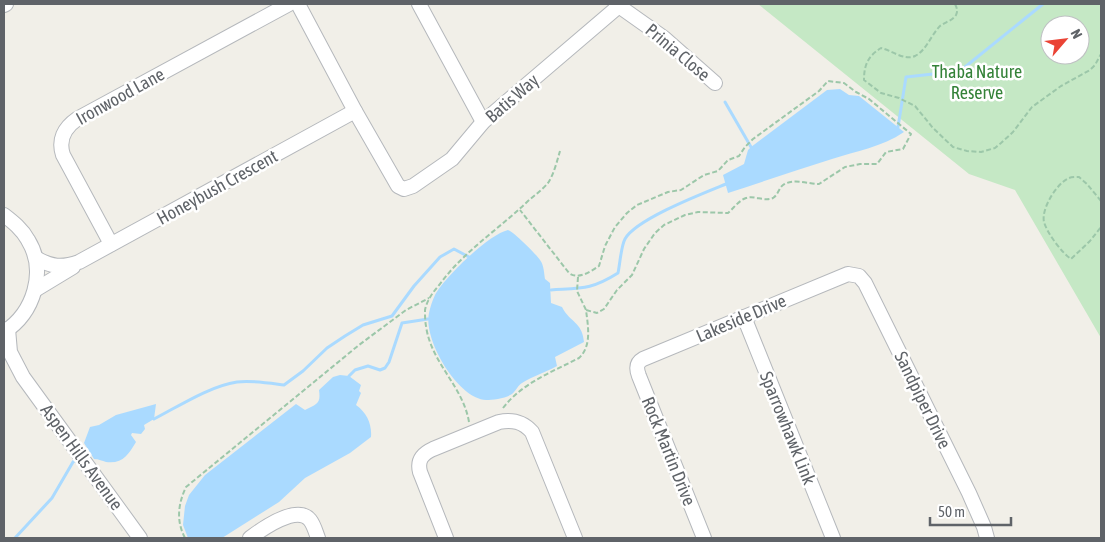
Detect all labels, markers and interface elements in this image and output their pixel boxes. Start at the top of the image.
north arrow [1040,15,1090,65]
street label: Prinia Close [642,19,714,85]
text: N [1067,26,1085,41]
park label: Thaba Nature Reserve [932,61,1022,103]
street label: Ironwood Lane [72,63,168,129]
street label: Batis Way [481,69,543,127]
street label: Honeybush Crescent [153,145,281,229]
street label: Lakeside Drive [693,290,789,346]
street label: Sandpiper Drive [890,348,956,452]
street label: Sparrowhawk Link [756,368,820,488]
street label: Rock Martin Drive [638,394,700,508]
street label: Aspen Hills Avenue [37,400,127,514]
scale bar [930,494,1011,526]
text: 50 m [938,503,965,520]

